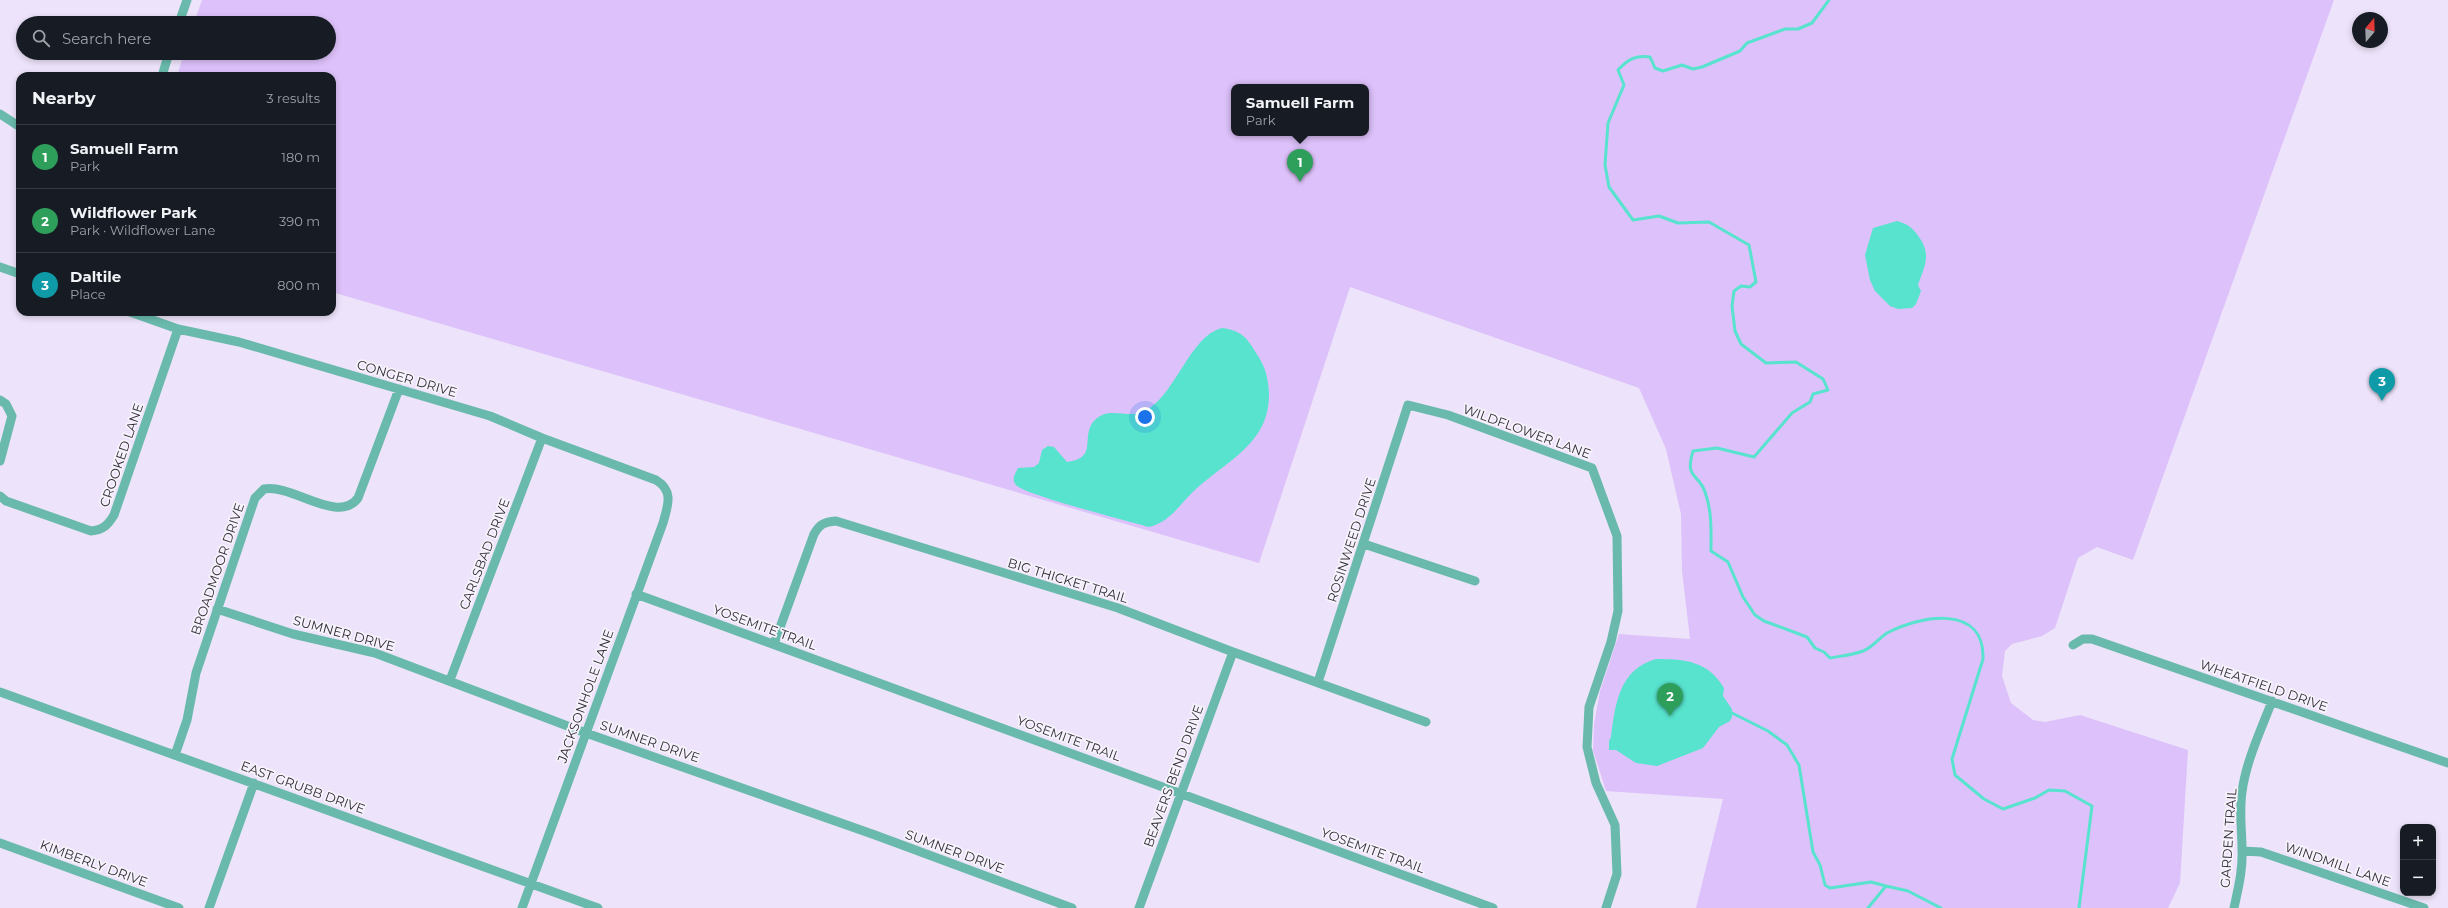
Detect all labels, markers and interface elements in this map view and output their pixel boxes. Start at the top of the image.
north arrow [2352,12,2388,48]
search box [16,16,336,60]
icon: search [30,27,52,49]
text: Search here [62,29,151,48]
popup [1231,84,1369,136]
text: Nearby [32,88,96,108]
text: 3 results [266,90,320,106]
text: Samuell Farm [1246,93,1354,112]
text: Park [1246,112,1276,128]
text: Samuell Farm [70,139,178,158]
text: 1 [42,149,48,165]
text: 180 m [281,149,320,165]
pin: 1 [1287,149,1313,182]
text: Park [70,158,100,174]
text: Wildflower Park [70,203,197,222]
text: 2 [41,213,49,229]
text: 390 m [279,213,320,229]
text: Park · Wildflower Lane [70,222,215,238]
text: Daltile [70,267,121,286]
text: 3 [41,277,49,293]
text: 800 m [277,277,320,293]
text: Place [70,286,106,302]
street label: CONGER DRIVE [355,356,459,400]
pin: 3 [2369,368,2395,401]
street label: WILDFLOWER LANE [1461,400,1593,462]
street label: CROOKED LANE [96,401,146,509]
your location [1135,407,1155,427]
street label: ROSINWEED DRIVE [1323,476,1379,604]
street label: CARLSBAD DRIVE [455,496,513,612]
street label: BROADMOOR DRIVE [187,501,247,637]
street label: BIG THICKET TRAIL [1006,554,1130,606]
street label: YOSEMITE TRAIL [711,601,819,653]
street label: SUMNER DRIVE [292,612,396,654]
street label: JACKSONHOLE LANE [553,627,617,766]
street label: WHEATFIELD DRIVE [2198,656,2330,714]
pin: 2 [1657,683,1683,716]
street label: BEAVERS BEND DRIVE [1140,703,1206,849]
street label: YOSEMITE TRAIL [1015,712,1123,764]
street label: SUMNER DRIVE [598,716,702,766]
street label: EAST GRUBB DRIVE [239,757,367,817]
street label: GARDEN TRAIL [2217,787,2239,888]
street label: YOSEMITE TRAIL [1319,824,1427,876]
map controls [2400,824,2436,896]
button: + [2400,824,2436,860]
street label: SUMNER DRIVE [903,826,1007,876]
street label: KIMBERLY DRIVE [38,836,150,890]
street label: WINDMILL LANE [2283,838,2393,890]
button: − [2400,860,2436,896]

